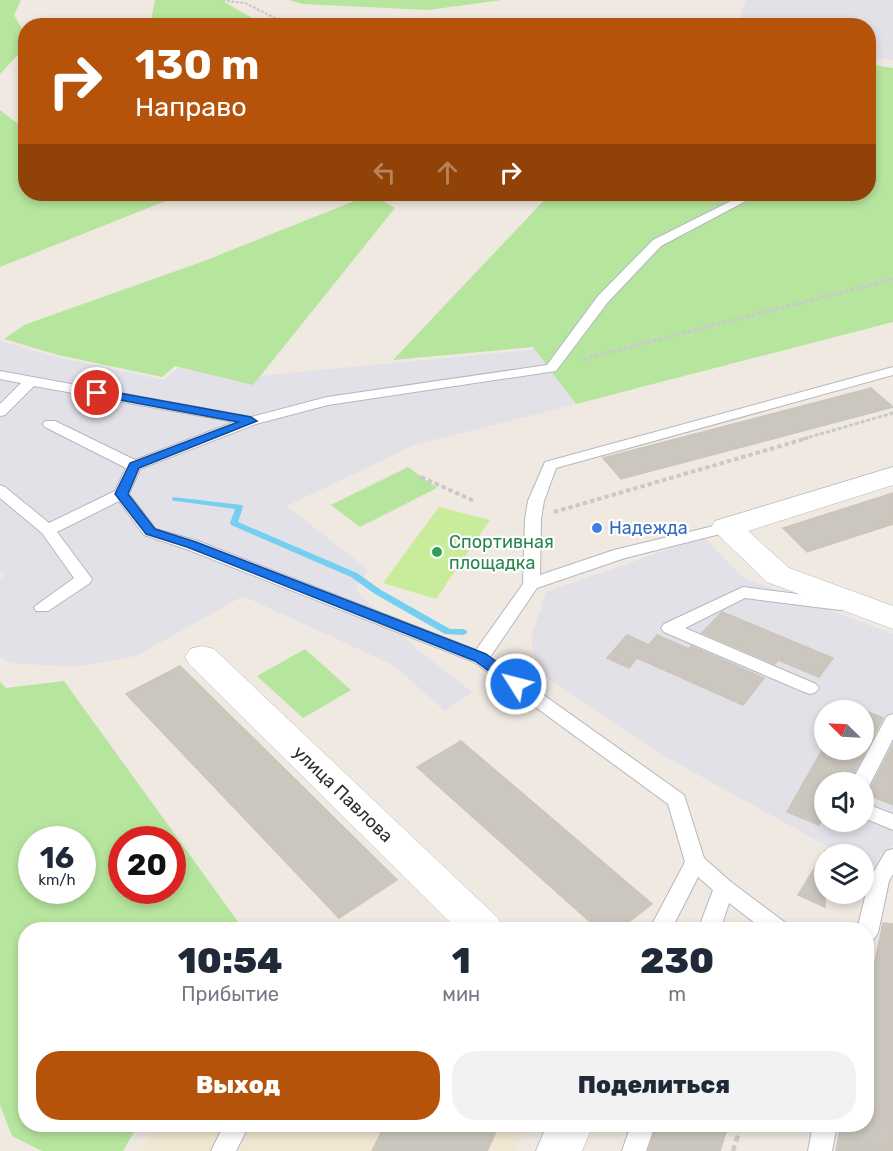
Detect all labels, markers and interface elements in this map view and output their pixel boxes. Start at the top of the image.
text: 130 m [135,40,260,90]
icon: right [36,42,114,120]
text: Направо [135,91,247,123]
icon: left [368,156,401,189]
icon: ahead [431,156,464,189]
icon: right [494,156,527,189]
pin [71,367,122,418]
icon: arrive [80,376,113,409]
place label: Надежда [609,517,688,539]
marker: Надежда [590,521,604,535]
place label: Спортивная площадка [449,531,554,574]
marker: Спортивная площадка [430,545,444,559]
position arrow [484,652,548,716]
north arrow [814,700,874,760]
map controls [814,700,874,904]
street label: улица Павлова [289,741,397,847]
button: sound [814,772,874,832]
speed limit sign: 20 [108,826,186,904]
text: 16 [40,840,74,876]
button: layers [814,844,874,904]
text: km/h [38,871,76,889]
text: 10:54 [178,939,283,982]
text: 1 [452,939,471,982]
text: 230 [640,939,714,982]
text: Прибытие [181,982,279,1006]
text: мин [442,982,480,1006]
text: m [668,982,686,1006]
button: Выход [36,1051,440,1120]
button: Поделиться [452,1051,856,1120]

